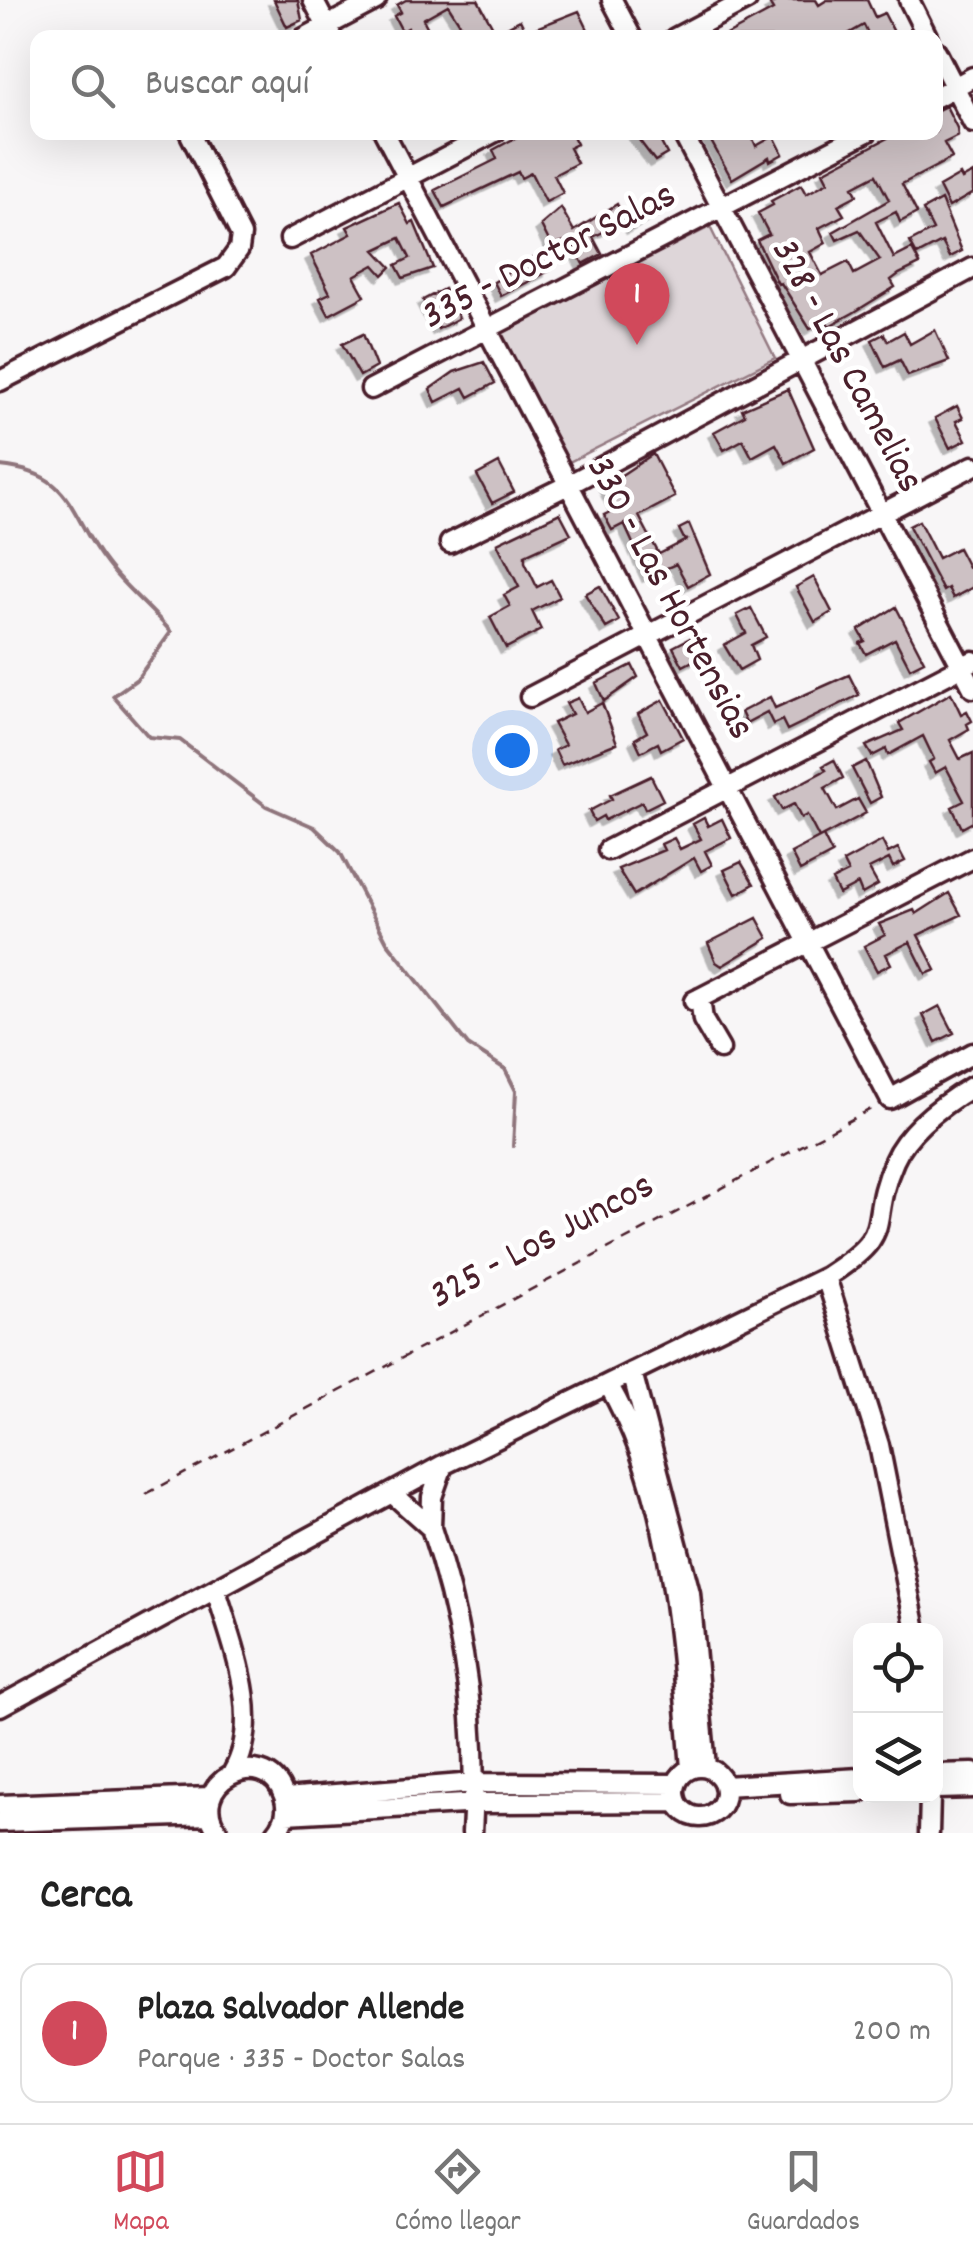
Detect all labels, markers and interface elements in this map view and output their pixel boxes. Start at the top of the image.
search box [30,30,943,140]
icon: search [65,58,120,113]
text: Buscar aquí [145,58,309,113]
street label: 335 - Doctor Salas [413,169,687,347]
street label: 328 - Las Camelias [754,230,936,504]
pin: 1 [604,262,670,345]
street label: 330 - Las Hortensias [569,447,767,751]
your location [487,725,538,776]
street label: 325 - Los Juncos [421,1160,665,1326]
map controls [853,1623,943,1803]
button: locate [853,1623,943,1713]
button: layers [853,1713,943,1803]
text: Cerca [40,1868,131,1928]
text: Plaza Salvador Allende [137,1983,465,2038]
text: 1 [71,2010,78,2056]
text: 200 m [853,2010,931,2056]
text: Parque · 335 - Doctor Salas [137,2038,465,2084]
tab: Mapa [113,2144,169,2244]
tab: Cómo llegar [395,2144,521,2244]
tab: Guardados [747,2144,860,2244]

